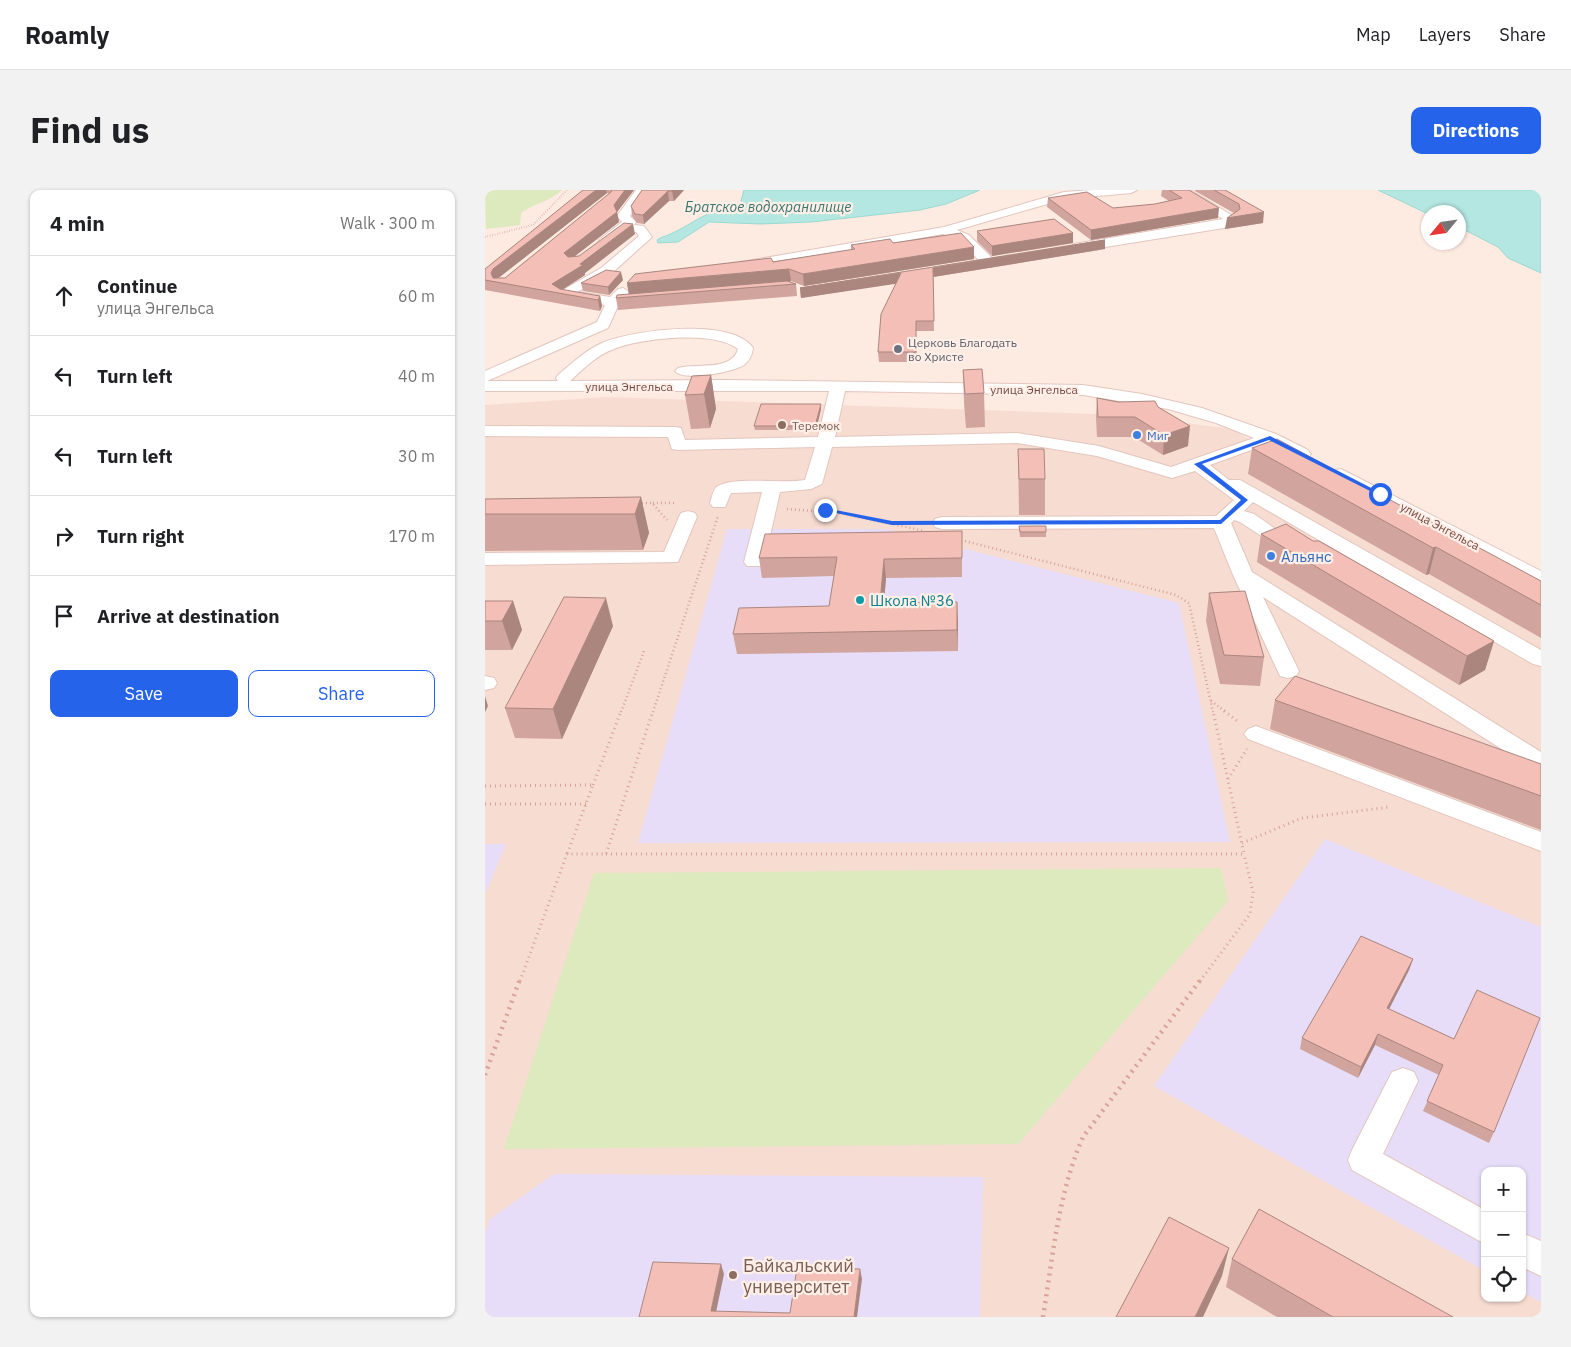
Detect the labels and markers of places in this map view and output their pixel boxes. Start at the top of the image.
place label: Церковь Благодать во Христе [908,335,1017,364]
marker: Церковь Благодать во Христе [892,343,904,355]
place label: Теремок [792,418,840,433]
marker: Теремок [776,419,788,431]
place label: Миг [1147,428,1169,443]
marker: Миг [1131,429,1143,441]
place label: Альянс [1281,547,1332,566]
marker: Альянс [1265,550,1277,562]
place label: Школа №36 [870,591,954,610]
marker: Школа №36 [854,594,866,606]
place label: Байкальский университет [743,1254,854,1298]
marker: Байкальский университет [727,1269,739,1281]

